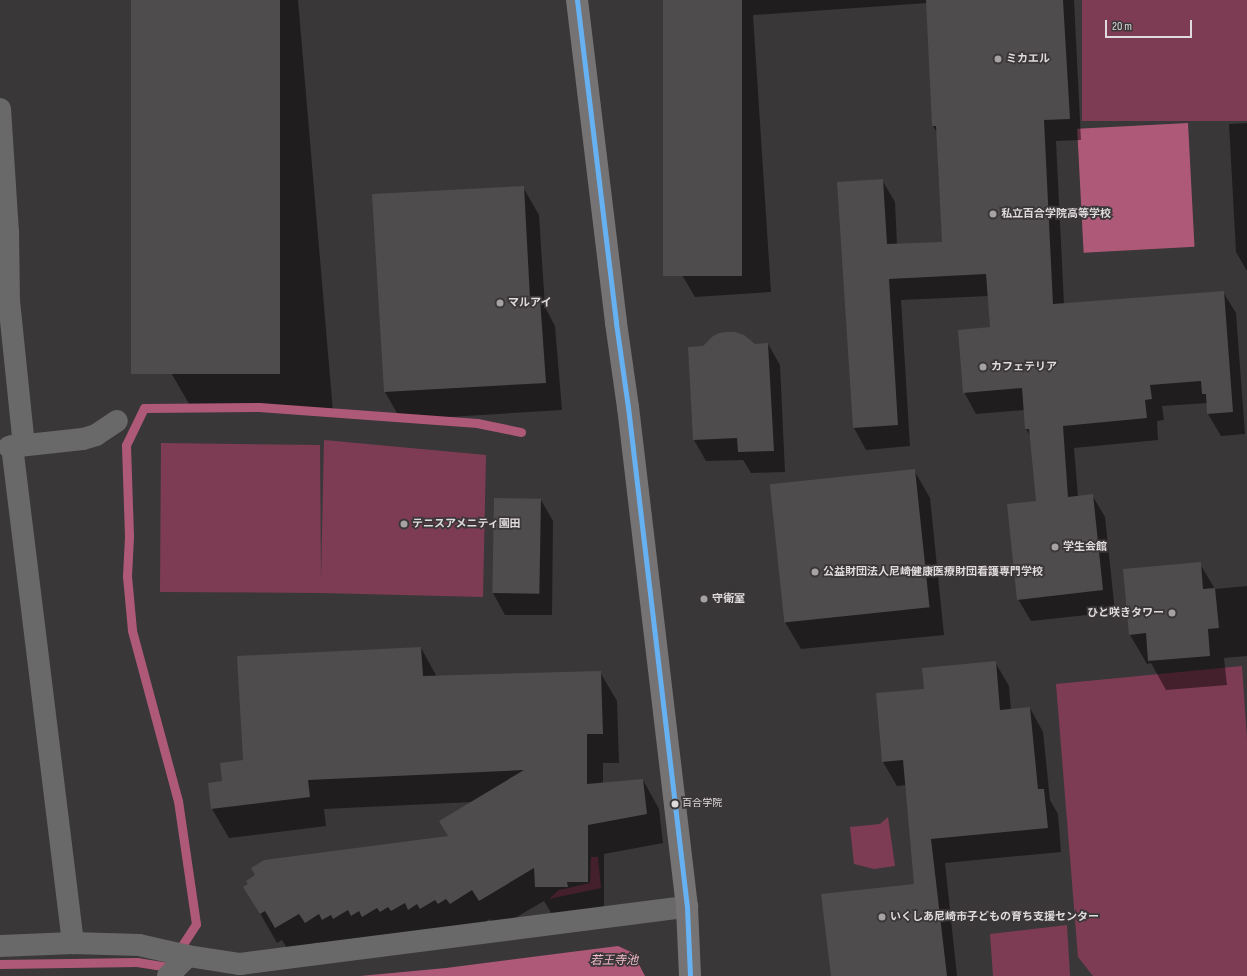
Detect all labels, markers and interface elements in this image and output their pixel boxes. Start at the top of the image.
scale bar [1107,12,1194,38]
text: 20 m [1112,19,1132,34]
place label: ミカエル [1006,52,1050,66]
marker: ミカエル [993,54,1003,64]
place label: 私立百合学院高等学校 [1001,207,1111,221]
marker: 私立百合学院高等学校 [988,209,998,219]
place label: マルアイ [508,296,552,310]
marker: マルアイ [495,298,505,308]
place label: カフェテリア [991,360,1057,374]
marker: カフェテリア [978,362,988,372]
place label: テニスアメニティ園田 [412,517,522,531]
marker: テニスアメニティ園田 [399,519,409,529]
place label: 学生会館 [1063,540,1107,554]
marker: 学生会館 [1050,542,1060,552]
place label: 公益財団法人尼崎健康医療財団看護専門学校 [823,565,1043,579]
marker: 公益財団法人尼崎健康医療財団看護専門学校 [810,567,820,577]
place label: 守衛室 [712,592,745,606]
marker: 守衛室 [699,594,709,604]
place label: ひと咲きタワー [1087,606,1164,620]
marker: ひと咲きタワー [1167,608,1177,618]
place label: 百合学院 [682,798,722,810]
marker: 百合学院 [670,799,680,809]
place label: いくしあ尼崎市子どもの育ち支援センター [890,910,1099,924]
marker: いくしあ尼崎市子どもの育ち支援センター [877,912,887,922]
water label: 若王寺池 [590,954,638,968]

